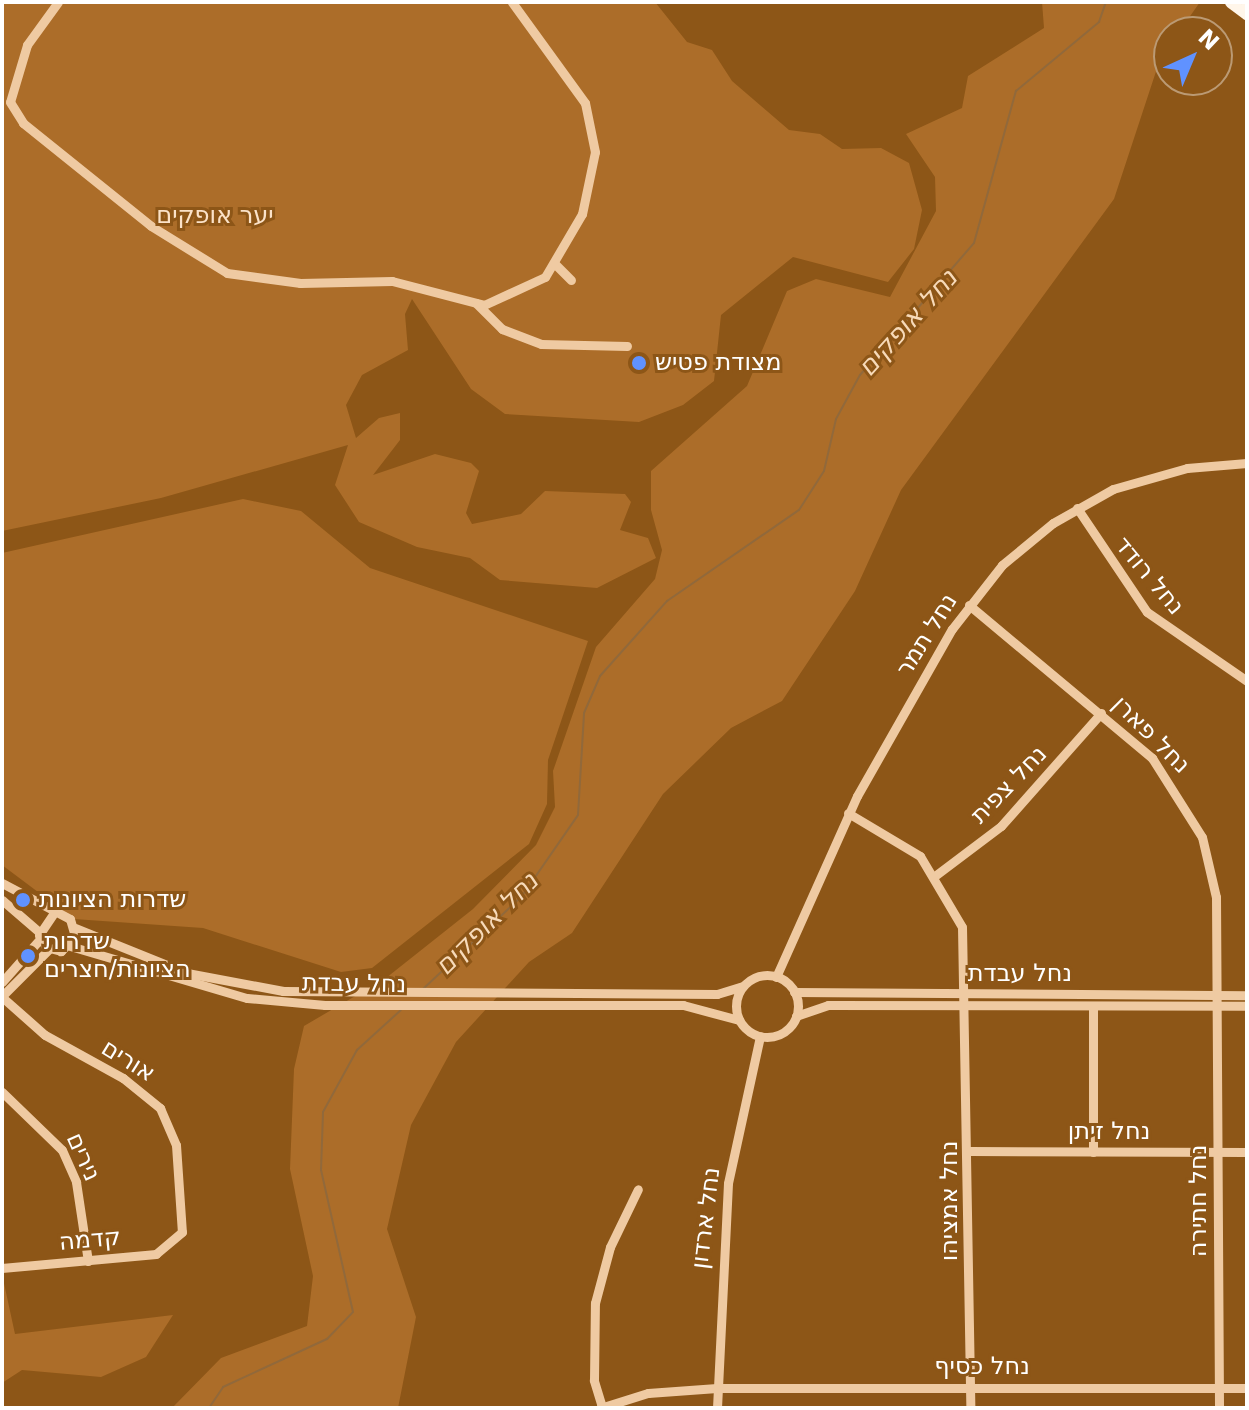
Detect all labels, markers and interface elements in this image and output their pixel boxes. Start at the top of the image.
north arrow [1153,16,1233,96]
text: N [1193,24,1224,55]
park label: יער אופקים [156,202,274,230]
water label: נחל אופקים [852,263,964,383]
place label: מצודת פטיש [655,349,782,377]
marker: מצודת פטיש [630,354,648,372]
street label: נחל רודד [1108,531,1190,621]
street label: נחל תמר [890,588,964,682]
street label: נחל פארן [1106,690,1196,780]
street label: נחל צפית [965,740,1053,830]
water label: נחל אופקים [429,866,545,982]
place label: שדרות הציונות [39,886,186,914]
marker: שדרות הציונות [14,891,32,909]
place label: שדרות הציונות/חצרים [44,928,191,984]
marker: שדרות הציונות/חצרים [19,947,37,965]
street label: נחל עבדת [968,960,1072,988]
street label: נחל עבדת [302,969,406,999]
street label: אורים [96,1034,160,1088]
street label: נחל זיתן [1068,1118,1150,1146]
street label: נירים [60,1128,106,1186]
street label: נחל אמציהו [936,1141,964,1261]
street label: נחל חתירה [1185,1145,1213,1257]
street label: נחל ארדון [685,1165,727,1271]
street label: קדמה [58,1223,122,1257]
street label: נחל כסיף [934,1353,1030,1381]

